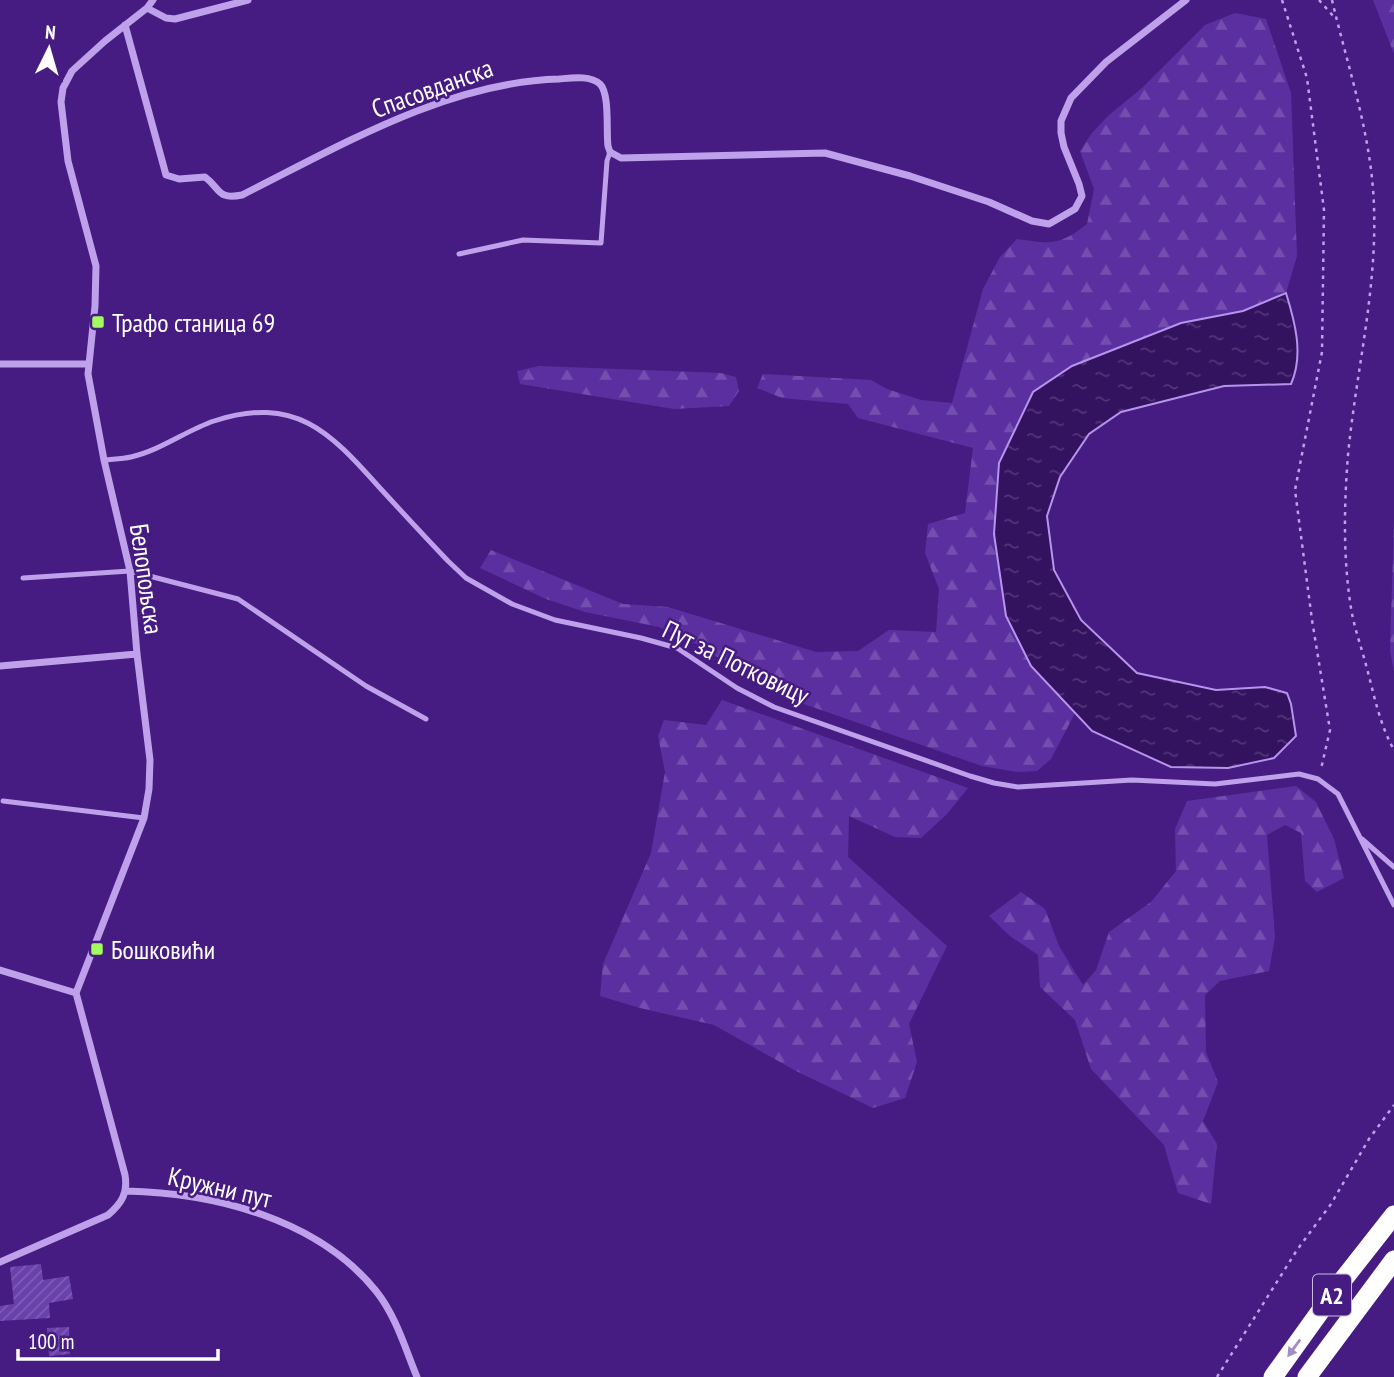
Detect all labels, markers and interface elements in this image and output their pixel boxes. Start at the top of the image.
north arrow [14,14,84,84]
text: N [44,20,57,44]
street label: Спасовданска [367,51,497,125]
place label: Трафо станица 69 [112,306,275,339]
marker: Трафо станица 69 [90,314,106,330]
street label: Белопољска [123,522,171,636]
street label: Пут за Потковицу [657,612,815,712]
place label: Бошковићи [111,933,215,966]
marker: Бошковићи [89,941,105,957]
street label: Кружни пут [165,1159,276,1215]
road number: A2 [1313,1274,1351,1316]
scale bar [18,1318,217,1362]
text: 100 m [28,1328,74,1355]
one-way arrow [1287,1339,1301,1357]

